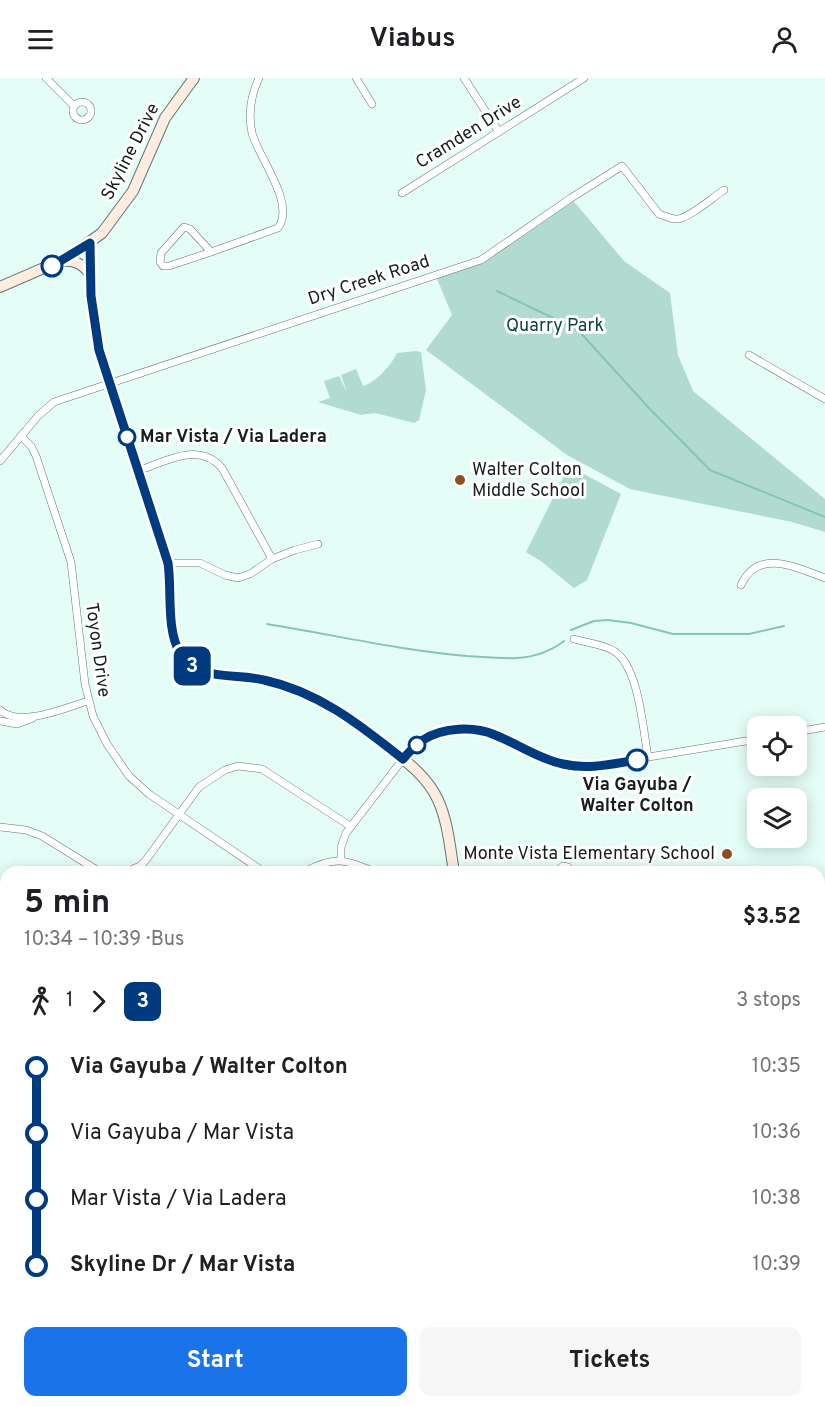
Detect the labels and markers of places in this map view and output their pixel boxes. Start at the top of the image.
unlabelled marker [41,255,63,277]
place label: Mar Vista / Via Ladera [140,426,327,449]
marker: Mar Vista / Via Ladera [118,428,136,446]
place label: Walter Colton Middle School [472,459,585,503]
marker: Walter Colton Middle School [453,473,467,487]
unlabelled marker [408,736,426,754]
marker: Via Gayuba / Walter Colton [626,749,648,771]
place label: Via Gayuba / Walter Colton [580,774,694,818]
place label: Monte Vista Elementary School [463,843,715,866]
marker: Monte Vista Elementary School [720,847,734,861]

